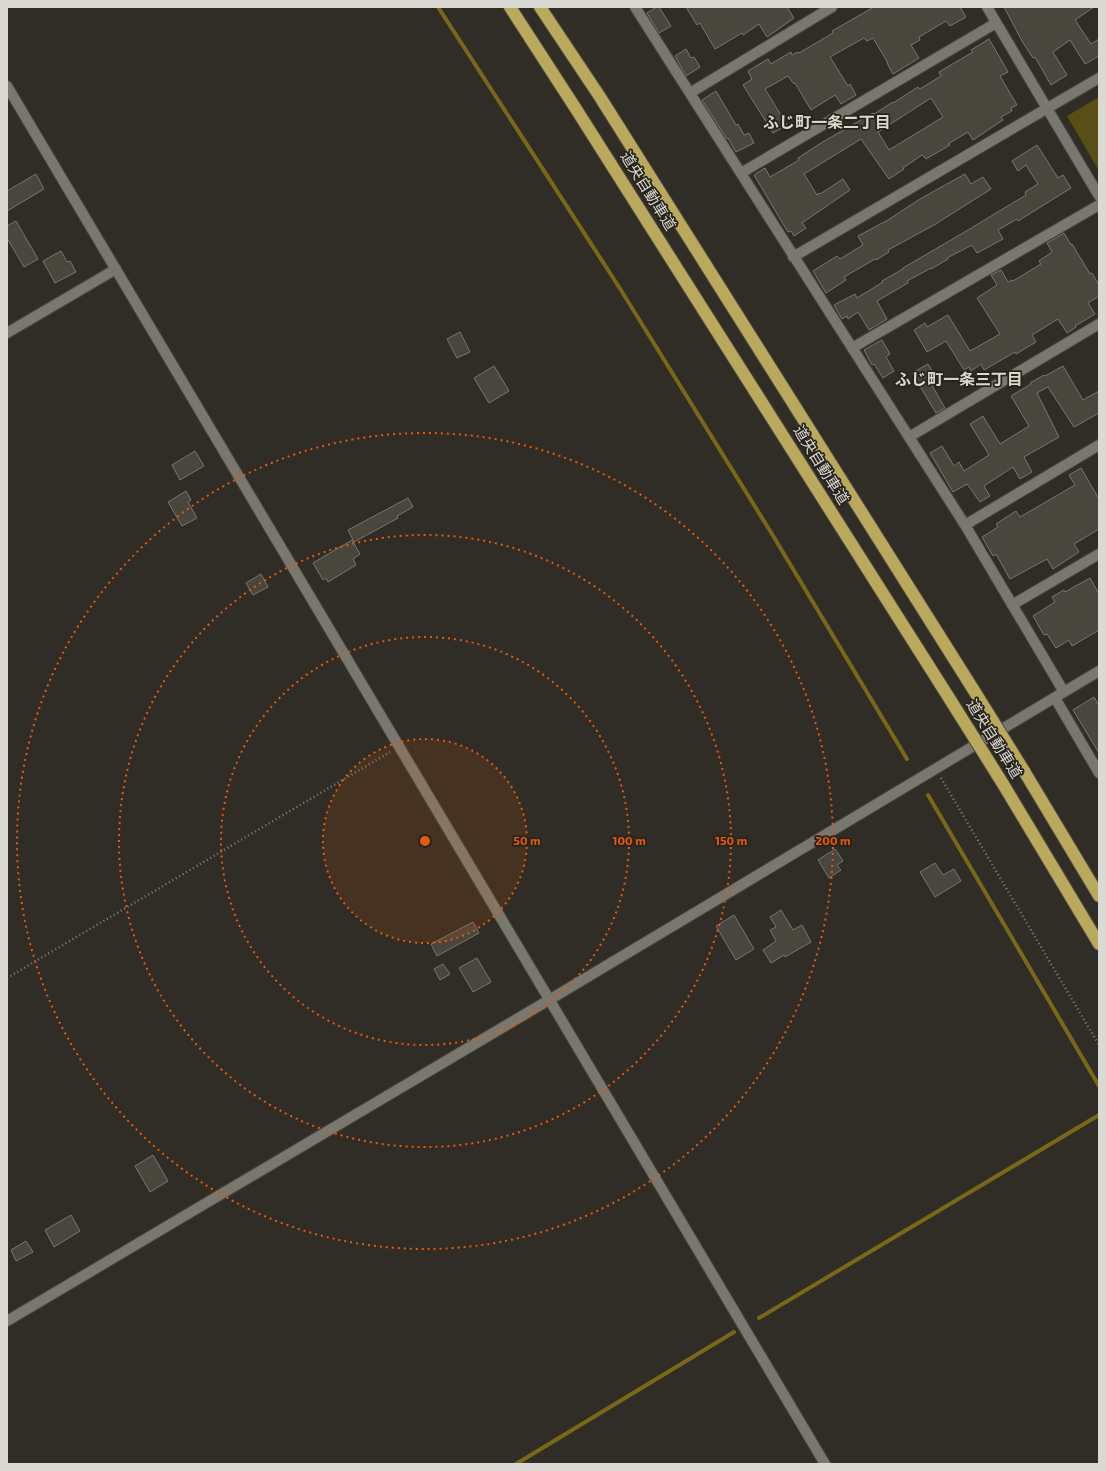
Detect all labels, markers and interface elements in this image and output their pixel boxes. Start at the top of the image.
district label: ふじ町一条二丁目 [763,112,891,131]
street label: 道央自動車道 [617,148,680,233]
district label: ふじ町一条三丁目 [895,369,1023,388]
street label: 道央自動車道 [790,422,853,507]
street label: 道央自動車道 [963,696,1026,781]
text: 50 m [513,833,541,847]
text: 100 m [612,833,646,847]
text: 150 m [715,833,747,847]
text: 200 m [815,833,851,847]
centre of rings [418,834,432,848]

